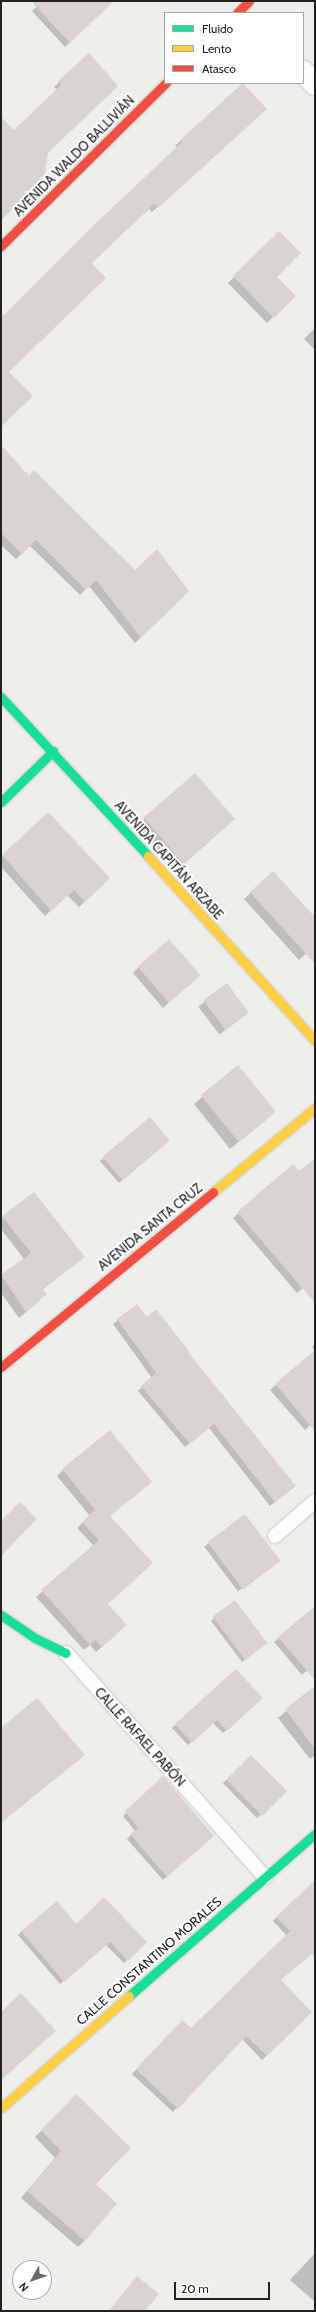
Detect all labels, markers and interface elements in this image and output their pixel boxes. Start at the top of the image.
legend [164,12,304,84]
text: Fluido [202,21,233,36]
text: Lento [202,41,231,56]
text: Atasco [202,61,236,76]
street label: AVENIDA WALDO BALLIVIÁN [10,92,138,220]
street label: AVENIDA CAPITÁN ARZABE [112,797,226,923]
street label: AVENIDA SANTA CRUZ [95,1180,205,1274]
street label: CALLE RAFAEL PABÓN [92,1684,188,1790]
street label: CALLE CONSTANTINO MORALES [73,1894,225,2028]
north arrow [12,2260,52,2300]
scale bar [176,2274,272,2300]
text: N [16,2280,31,2295]
text: 20 m [181,2281,209,2296]

